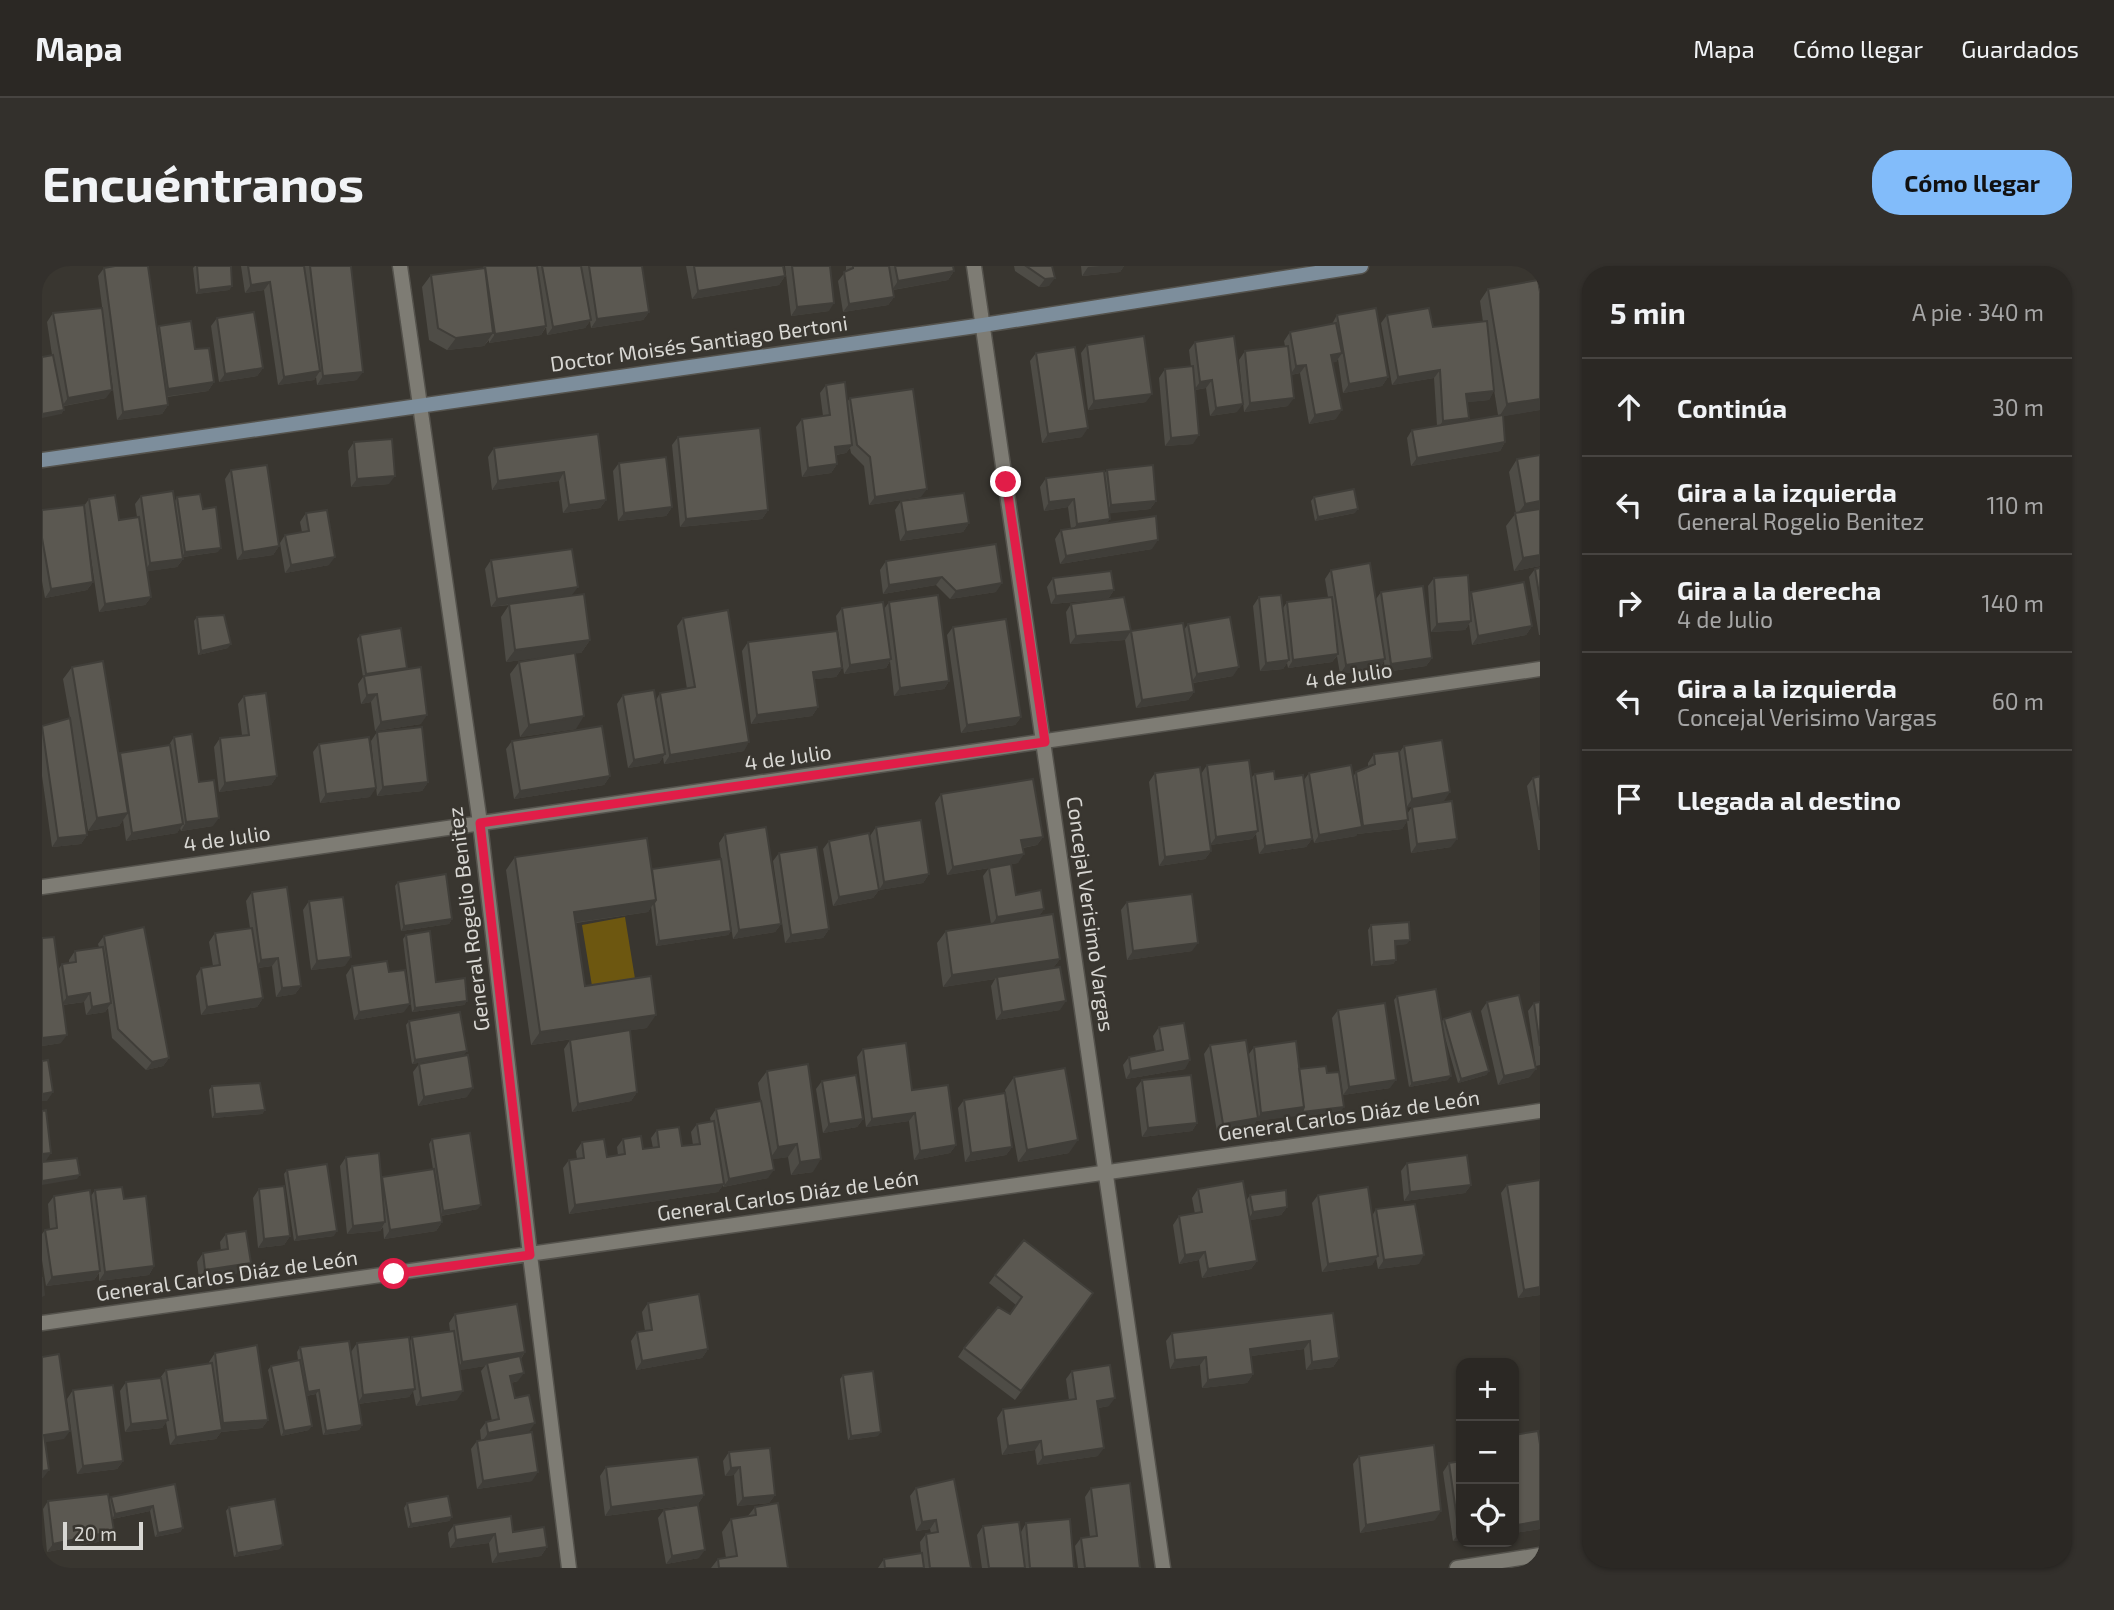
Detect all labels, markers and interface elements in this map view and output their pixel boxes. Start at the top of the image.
text: Mapa [35,28,123,68]
text: Mapa [1693,34,1755,63]
text: Cómo llegar [1793,34,1923,63]
text: Guardados [1961,34,2079,63]
button: Cómo llegar [1872,150,2072,215]
text: Encuéntranos [42,153,364,212]
text: 5 min [1610,294,1686,330]
text: A pie · 340 m [1912,298,2044,326]
street label: Doctor Moisés Santiago Bertoni [548,309,849,376]
icon: ahead [1610,388,1648,426]
text: Continúa [1677,392,1787,423]
text: 30 m [1992,393,2044,421]
route end [990,466,1021,497]
text: Gira a la izquierda [1677,476,1897,507]
icon: left [1610,486,1648,524]
text: 110 m [1987,491,2044,519]
text: General Rogelio Benitez [1677,507,1924,535]
text: Gira a la derecha [1677,574,1881,605]
icon: right [1610,584,1648,622]
text: 140 m [1982,589,2044,617]
text: 4 de Julio [1677,605,1773,633]
street label: 4 de Julio [1304,656,1394,693]
text: Gira a la izquierda [1677,672,1897,703]
icon: left [1610,682,1648,720]
text: 60 m [1992,687,2044,715]
text: Concejal Verisimo Vargas [1677,703,1937,731]
street label: 4 de Julio [743,738,833,775]
icon: arrive [1610,780,1648,818]
text: Llegada al destino [1677,784,1901,815]
street label: Concejal Verisimo Vargas [1062,795,1120,1033]
street label: General Rogelio Benitez [441,806,494,1033]
street label: 4 de Julio [182,819,272,856]
street label: General Carlos Diáz de León [1216,1084,1481,1145]
street label: General Carlos Diáz de León [655,1164,920,1225]
street label: General Carlos Diáz de León [94,1244,359,1305]
route start [378,1258,409,1289]
map controls [1456,1358,1519,1547]
button: + [1456,1358,1519,1421]
button: − [1456,1421,1519,1484]
button: locate [1456,1484,1519,1547]
scale bar [63,1519,144,1551]
text: 20 m [74,1522,117,1545]

